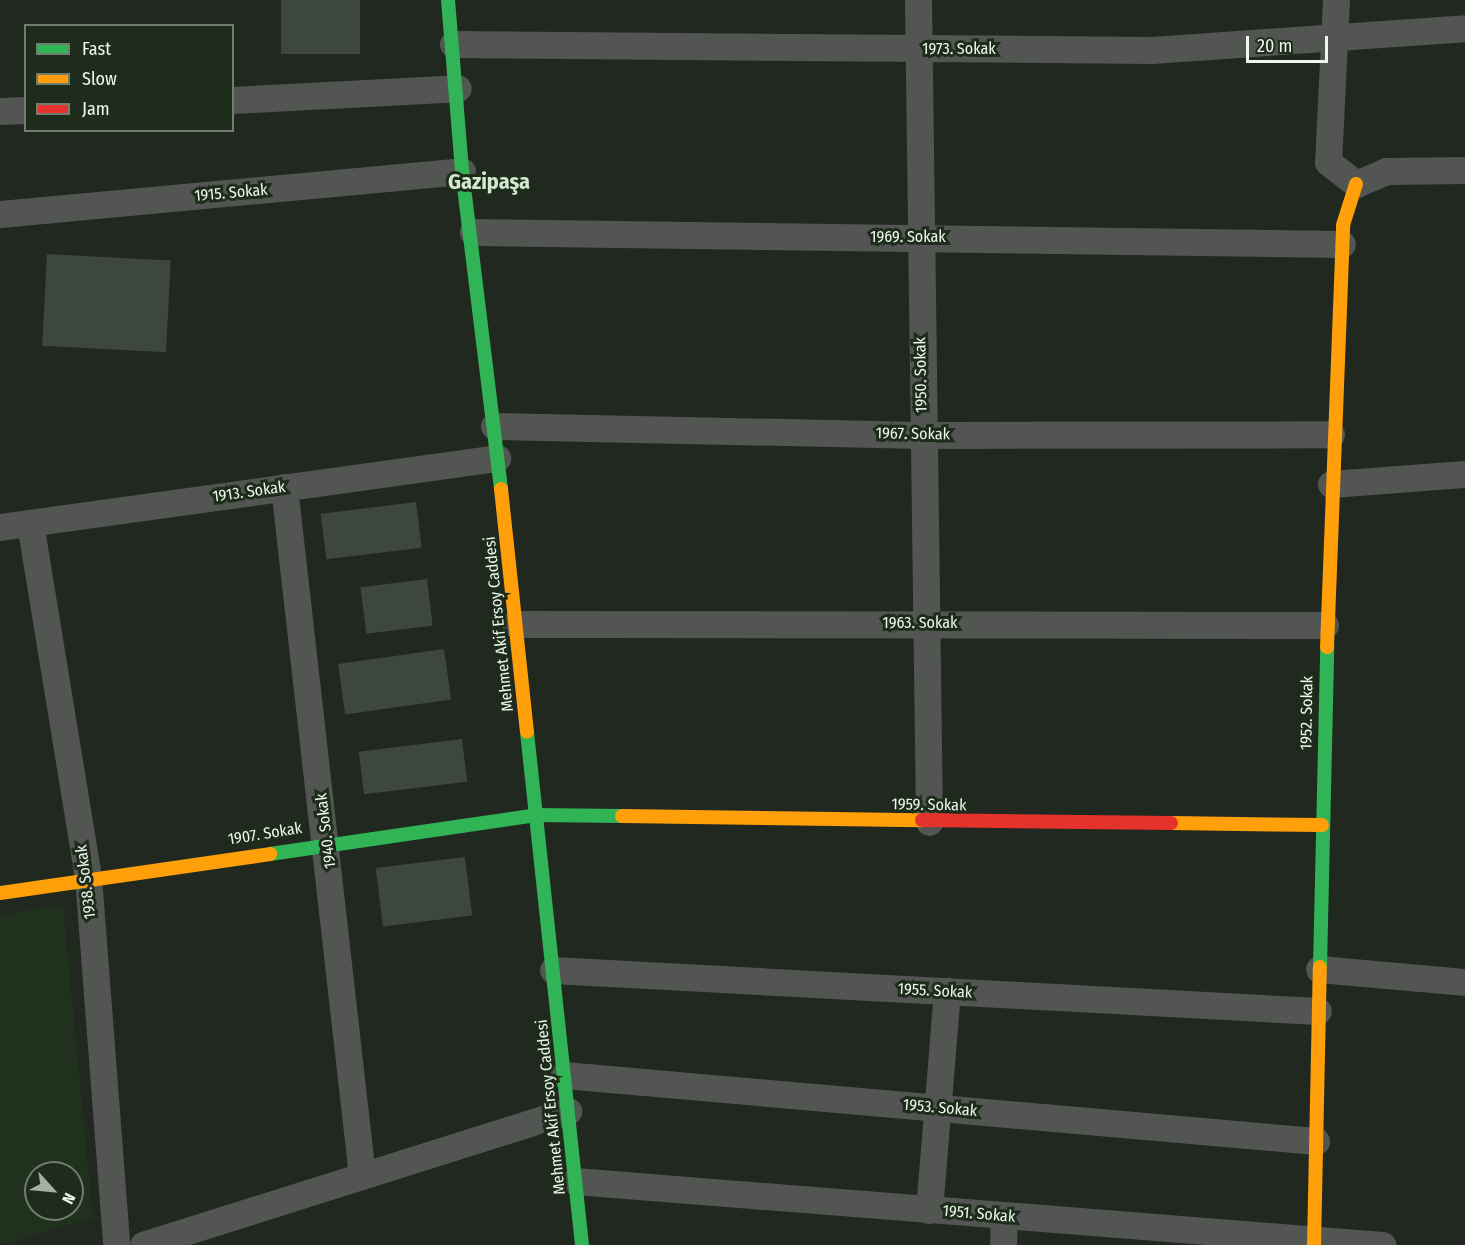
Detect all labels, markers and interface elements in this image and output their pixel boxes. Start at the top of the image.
legend [24,24,234,132]
scale bar [1249,24,1332,62]
text: 20 m [1257,35,1292,57]
text: Fast [82,38,111,60]
street label: 1973. Sokak [922,39,996,59]
text: Slow [82,68,117,90]
text: Jam [82,98,110,120]
district label: Gazipaşa [448,169,530,195]
street label: 1915. Sokak [194,180,268,206]
street label: 1969. Sokak [870,227,946,247]
street label: 1950. Sokak [911,337,931,413]
street label: 1967. Sokak [876,424,950,444]
street label: 1913. Sokak [211,477,287,507]
street label: Mehmet Akif Ersoy Caddesi [480,535,518,713]
street label: 1963. Sokak [882,613,958,633]
street label: 1952. Sokak [1297,676,1317,750]
street label: 1940. Sokak [312,792,340,870]
street label: 1959. Sokak [891,795,967,815]
street label: 1907. Sokak [227,819,303,849]
street label: 1938. Sokak [72,844,100,920]
street label: 1955. Sokak [897,979,973,1003]
street label: Mehmet Akif Ersoy Caddesi [532,1018,570,1196]
street label: 1953. Sokak [902,1095,978,1121]
north arrow [24,1161,84,1221]
text: N [58,1190,79,1207]
street label: 1951. Sokak [942,1201,1016,1227]

